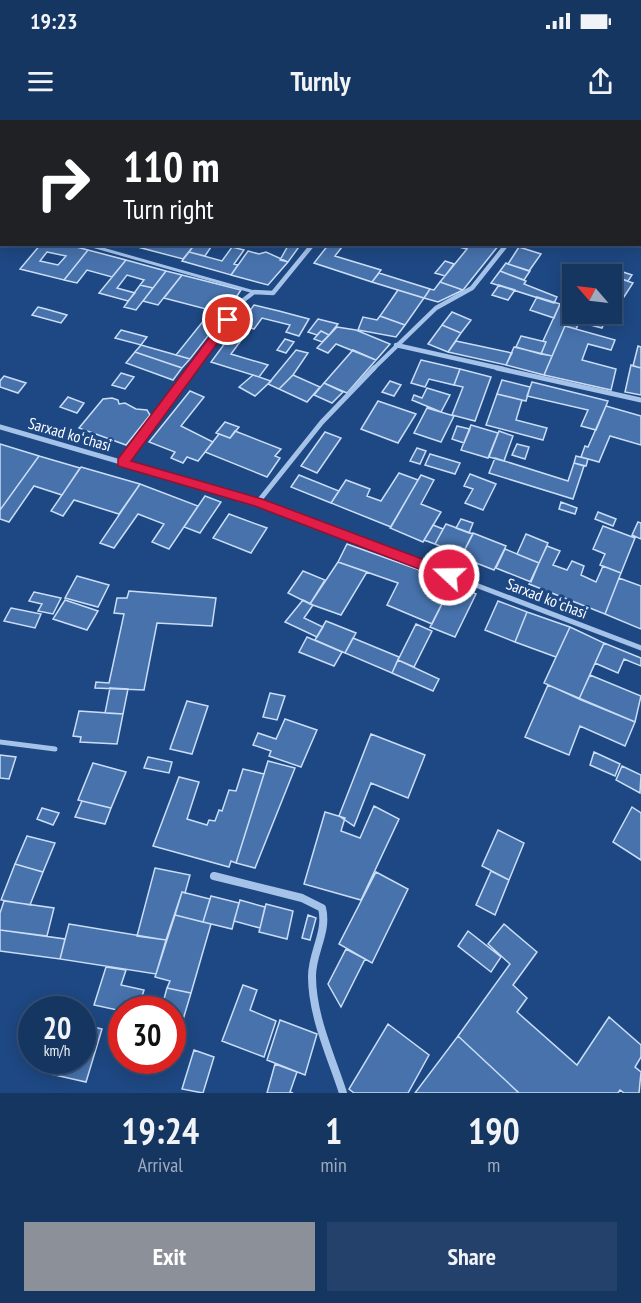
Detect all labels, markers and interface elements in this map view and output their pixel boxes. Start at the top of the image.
text: 19:23 [30,7,78,35]
text: Turnly [291,64,350,98]
icon: menu [24,65,57,98]
icon: share [584,65,617,98]
text: 110 m [123,139,220,194]
icon: right [24,144,102,222]
text: Turn right [123,192,214,226]
north arrow [562,264,622,324]
map controls [562,264,622,324]
pin [202,294,253,345]
icon: arrive [211,303,244,336]
street label: Sarxad koʻchasi [26,413,114,455]
position arrow [417,543,481,607]
street label: Sarxad koʻchasi [504,573,590,623]
speed limit sign: 30 [108,996,186,1074]
text: 20 [43,1008,71,1047]
text: km/h [44,1041,70,1060]
text: 19:24 [121,1107,199,1154]
text: 1 [325,1107,342,1154]
text: 190 [468,1107,520,1154]
text: Arrival [138,1152,183,1178]
text: min [321,1152,347,1178]
text: m [487,1152,500,1178]
button: Exit [24,1222,315,1291]
button: Share [327,1222,617,1291]

